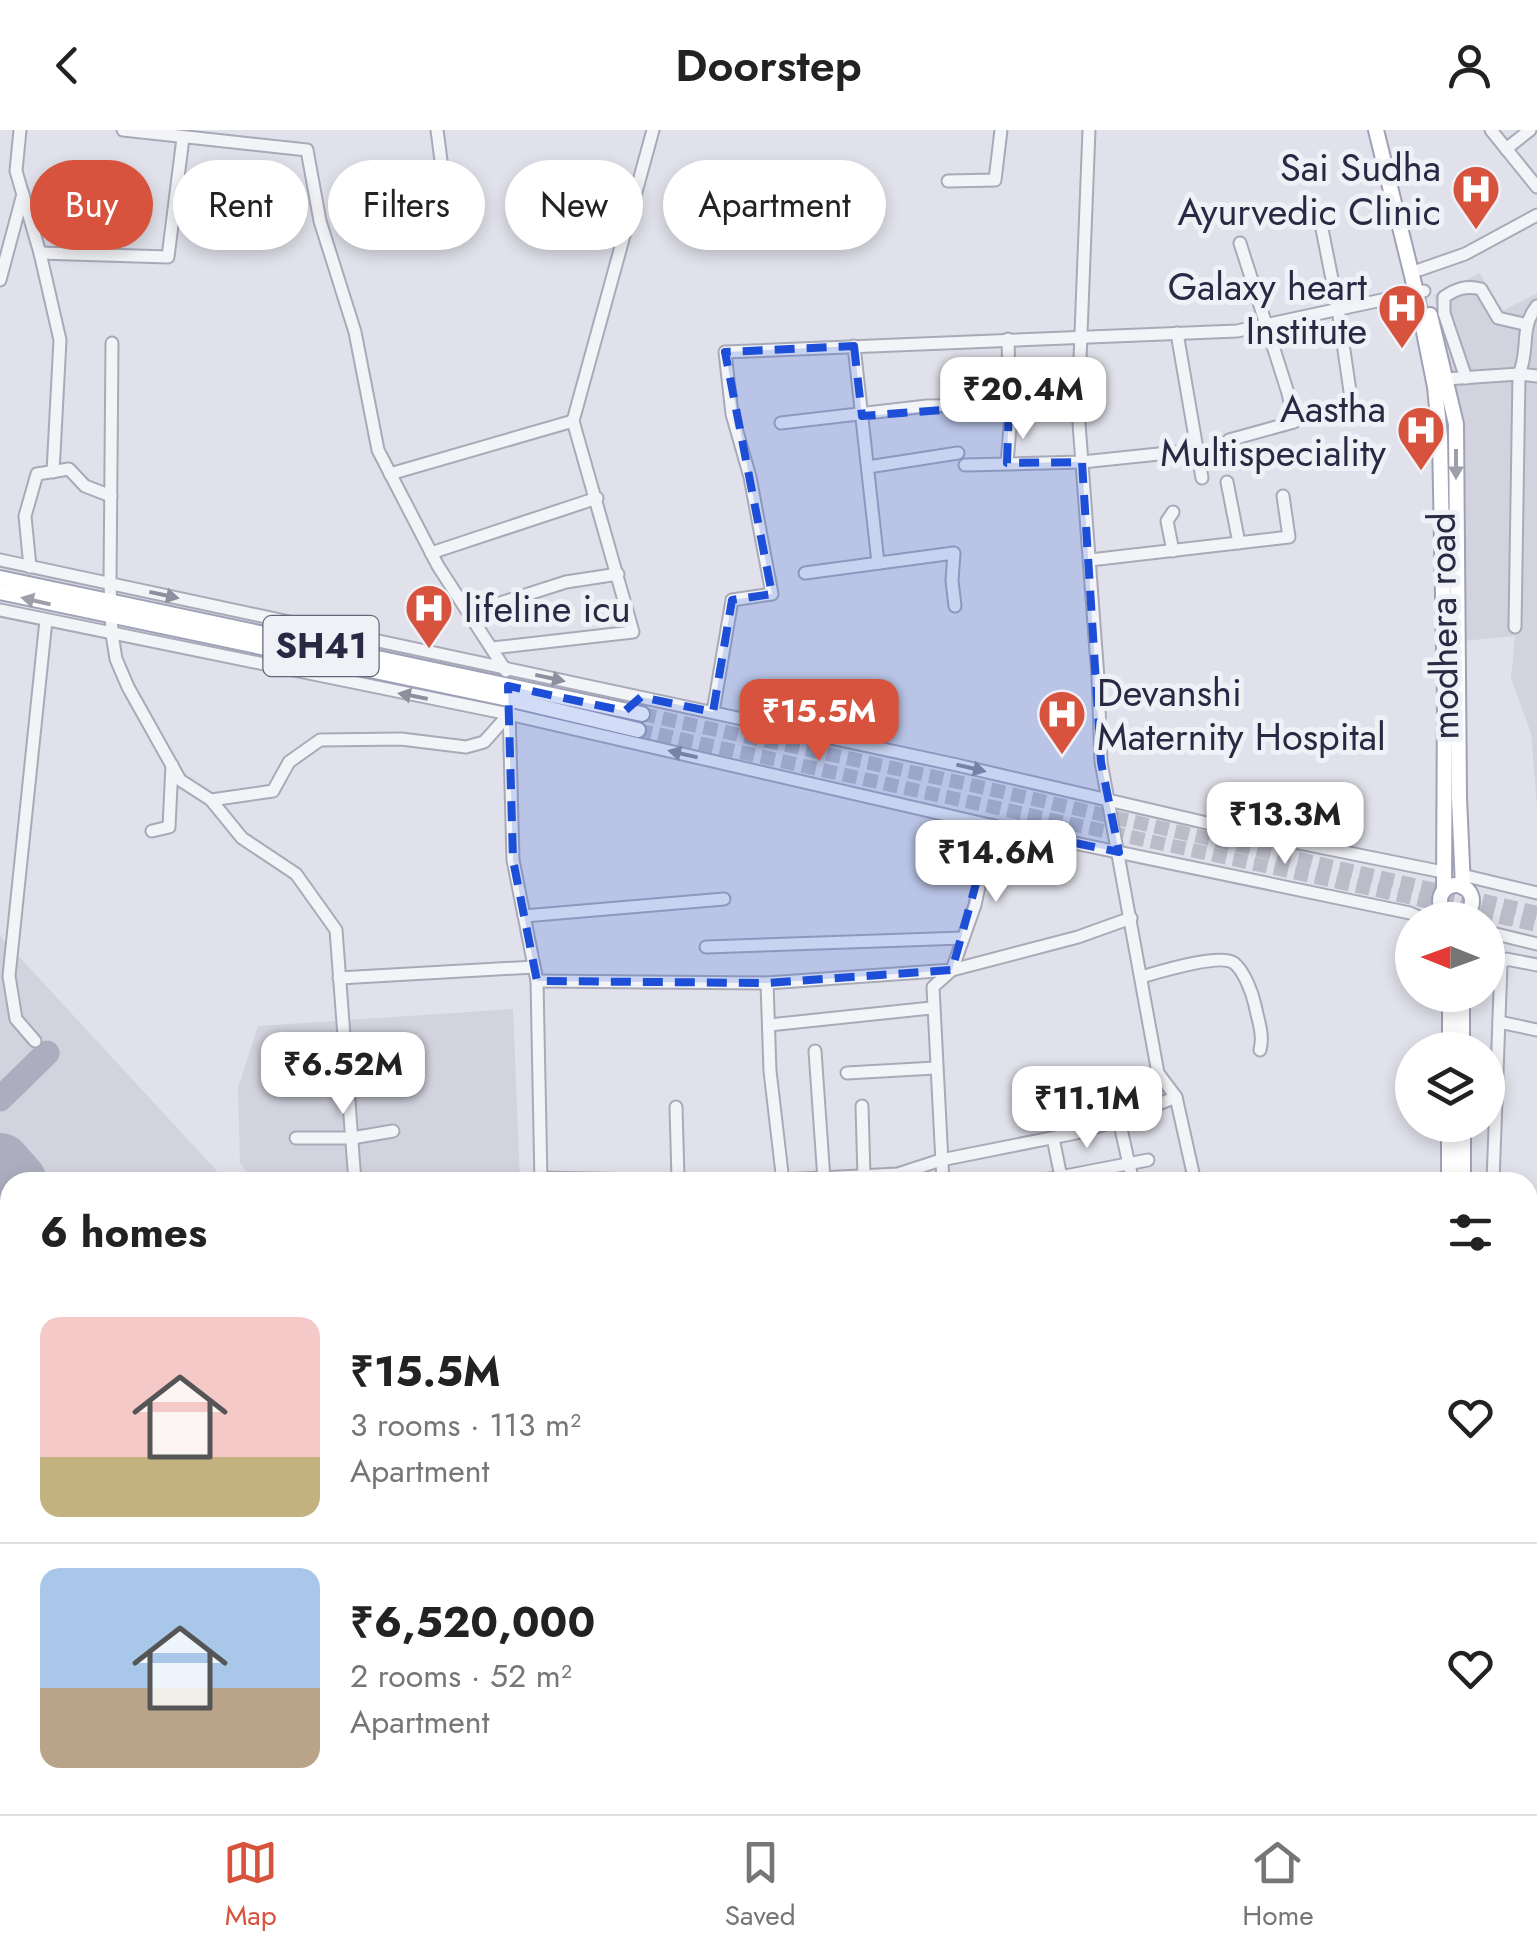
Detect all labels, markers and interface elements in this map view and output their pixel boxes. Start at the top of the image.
text: Doorstep [675,33,862,98]
icon: back [40,38,95,93]
icon: person [1442,38,1497,93]
place label: Sai Sudha Ayurvedic Clinic [1178,140,1441,239]
chip: Buy [30,160,153,250]
chip: Rent [173,160,308,250]
chip: Filters [328,160,485,250]
chip: New [505,160,643,250]
chip: Apartment [663,160,886,250]
hospital icon: Sai Sudha Ayurvedic Clinic [1450,163,1502,231]
place label: Galaxy heart Institute [1168,259,1367,358]
hospital icon: Galaxy heart Institute [1376,282,1428,350]
pin: ₹20.4M [942,357,1104,442]
text: ₹20.4M [962,366,1084,412]
place label: Aastha Multispeciality [1160,381,1386,480]
hospital icon: Aastha Multispeciality [1395,404,1447,472]
one-way arrow [1448,448,1464,480]
street label: modhera road [1414,512,1472,740]
place label: lifeline icu [464,581,631,636]
hospital icon: lifeline icu [403,582,455,650]
one-way arrow [149,588,180,603]
one-way arrow [20,592,51,608]
road number: SH41 [264,616,378,676]
place label: Devanshi Maternity Hospital [1097,665,1386,764]
one-way arrow [535,671,566,686]
pin: ₹15.5M [738,679,900,764]
one-way arrow [397,688,428,703]
text: ₹15.5M [762,688,876,734]
hospital icon: Devanshi Maternity Hospital [1036,688,1088,756]
one-way arrow [667,746,698,761]
one-way arrow [955,761,986,776]
pin: ₹13.3M [1204,782,1366,867]
text: ₹13.3M [1229,791,1341,837]
pin: ₹14.6M [915,820,1077,905]
text: ₹14.6M [937,829,1055,875]
north arrow [1395,902,1505,1012]
map controls [1395,902,1505,1142]
pin: ₹6.52M [262,1032,424,1117]
button: layers [1395,1032,1505,1142]
text: ₹6.52M [283,1041,403,1087]
pin: ₹11.1M [1006,1066,1168,1151]
text: ₹11.1M [1034,1075,1140,1121]
text: 6 homes [40,1202,207,1263]
icon: filters [1443,1205,1498,1260]
text: ₹15.5M [350,1341,501,1402]
icon: home [120,1357,240,1477]
icon: heart [1443,1390,1498,1445]
text: 3 rooms · 113 m² [350,1402,581,1448]
text: Apartment [350,1448,489,1494]
text: ₹6,520,000 [350,1592,595,1653]
icon: home [120,1608,240,1728]
icon: heart [1443,1641,1498,1696]
text: 2 rooms · 52 m² [350,1653,572,1699]
text: Apartment [350,1699,489,1745]
tab: Map [223,1835,278,1936]
tab: Saved [725,1835,796,1936]
tab: Home [1242,1835,1314,1936]

